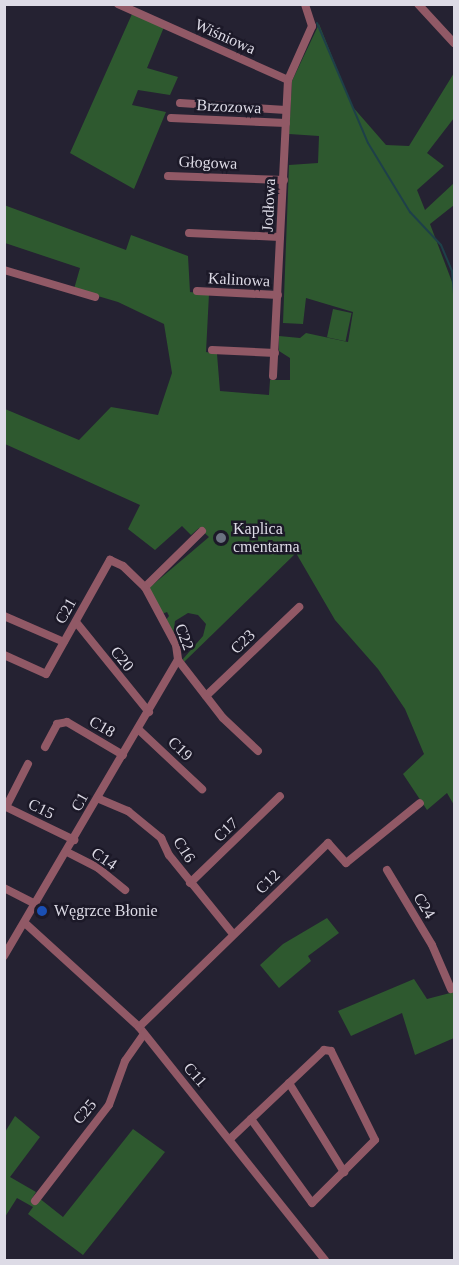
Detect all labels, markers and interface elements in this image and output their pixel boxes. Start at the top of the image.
street label: Wiśniowa [192,15,258,59]
street label: Brzozowa [196,96,262,118]
street label: Głogowa [178,152,238,174]
street label: Jodłowa [258,178,280,232]
street label: Kalinowa [207,269,271,291]
place label: Kaplica cmentarna [233,519,300,557]
marker: Kaplica cmentarna [214,531,228,545]
street label: C21 [51,595,81,627]
street label: C22 [170,621,198,653]
street label: C23 [227,626,259,658]
street label: C20 [106,643,138,675]
street label: C18 [86,712,118,742]
street label: C19 [164,733,196,765]
street label: C1 [67,789,93,815]
street label: C15 [25,795,57,823]
street label: C17 [210,814,242,846]
street label: C16 [169,834,199,866]
street label: C14 [88,844,120,874]
street label: C12 [252,866,284,898]
street label: C24 [409,890,439,922]
place label: Węgrzce Błonie [54,901,158,921]
marker: Węgrzce Błonie [35,904,49,918]
street label: C11 [179,1059,211,1091]
street label: C25 [69,1096,101,1128]

